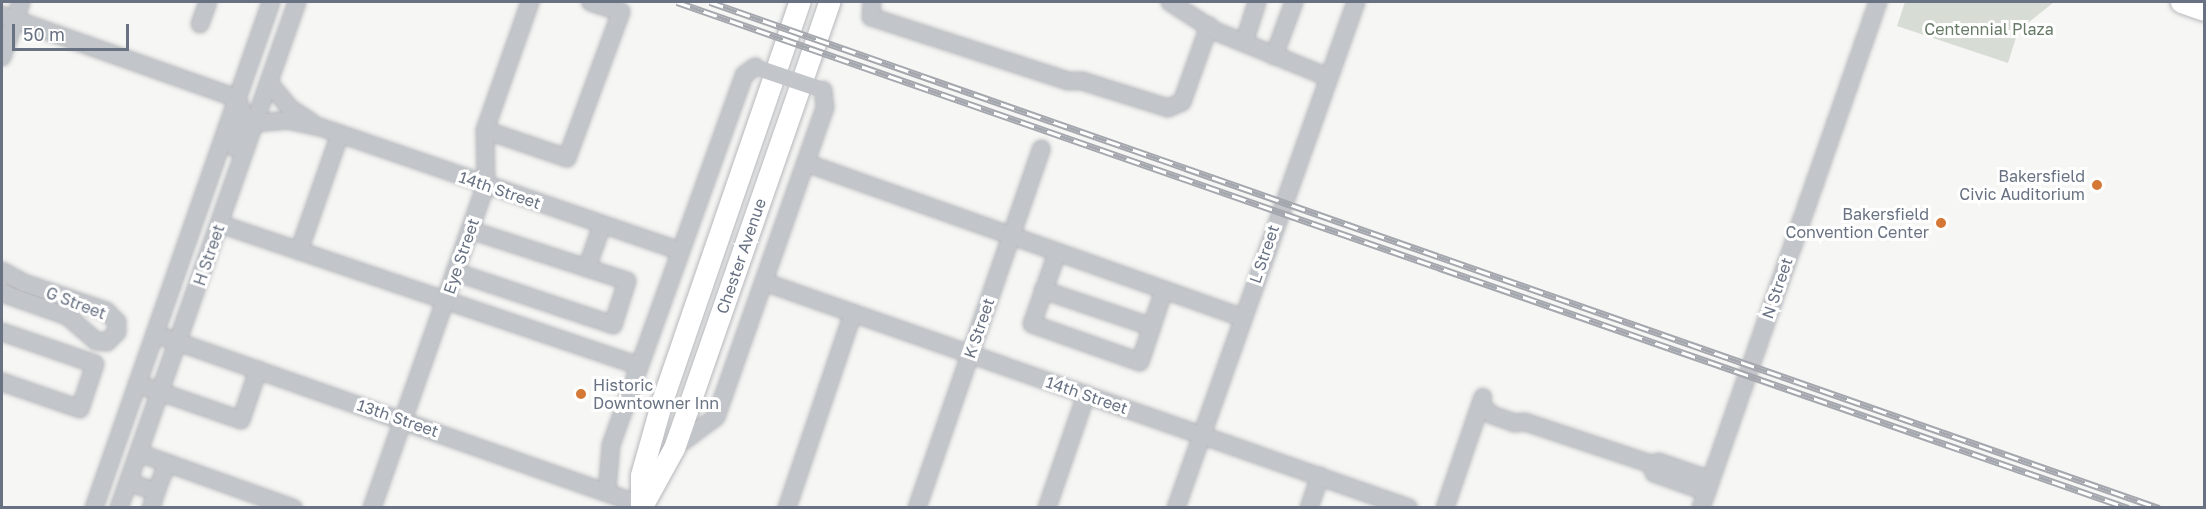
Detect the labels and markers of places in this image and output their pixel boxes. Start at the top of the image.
place label: Bakersfield Civic Auditorium [1959,166,2085,204]
marker: Bakersfield Civic Auditorium [2090,178,2104,192]
place label: Bakersfield Convention Center [1786,204,1929,242]
marker: Bakersfield Convention Center [1934,216,1948,230]
place label: Historic Downtowner Inn [593,375,719,413]
marker: Historic Downtowner Inn [574,387,588,401]

